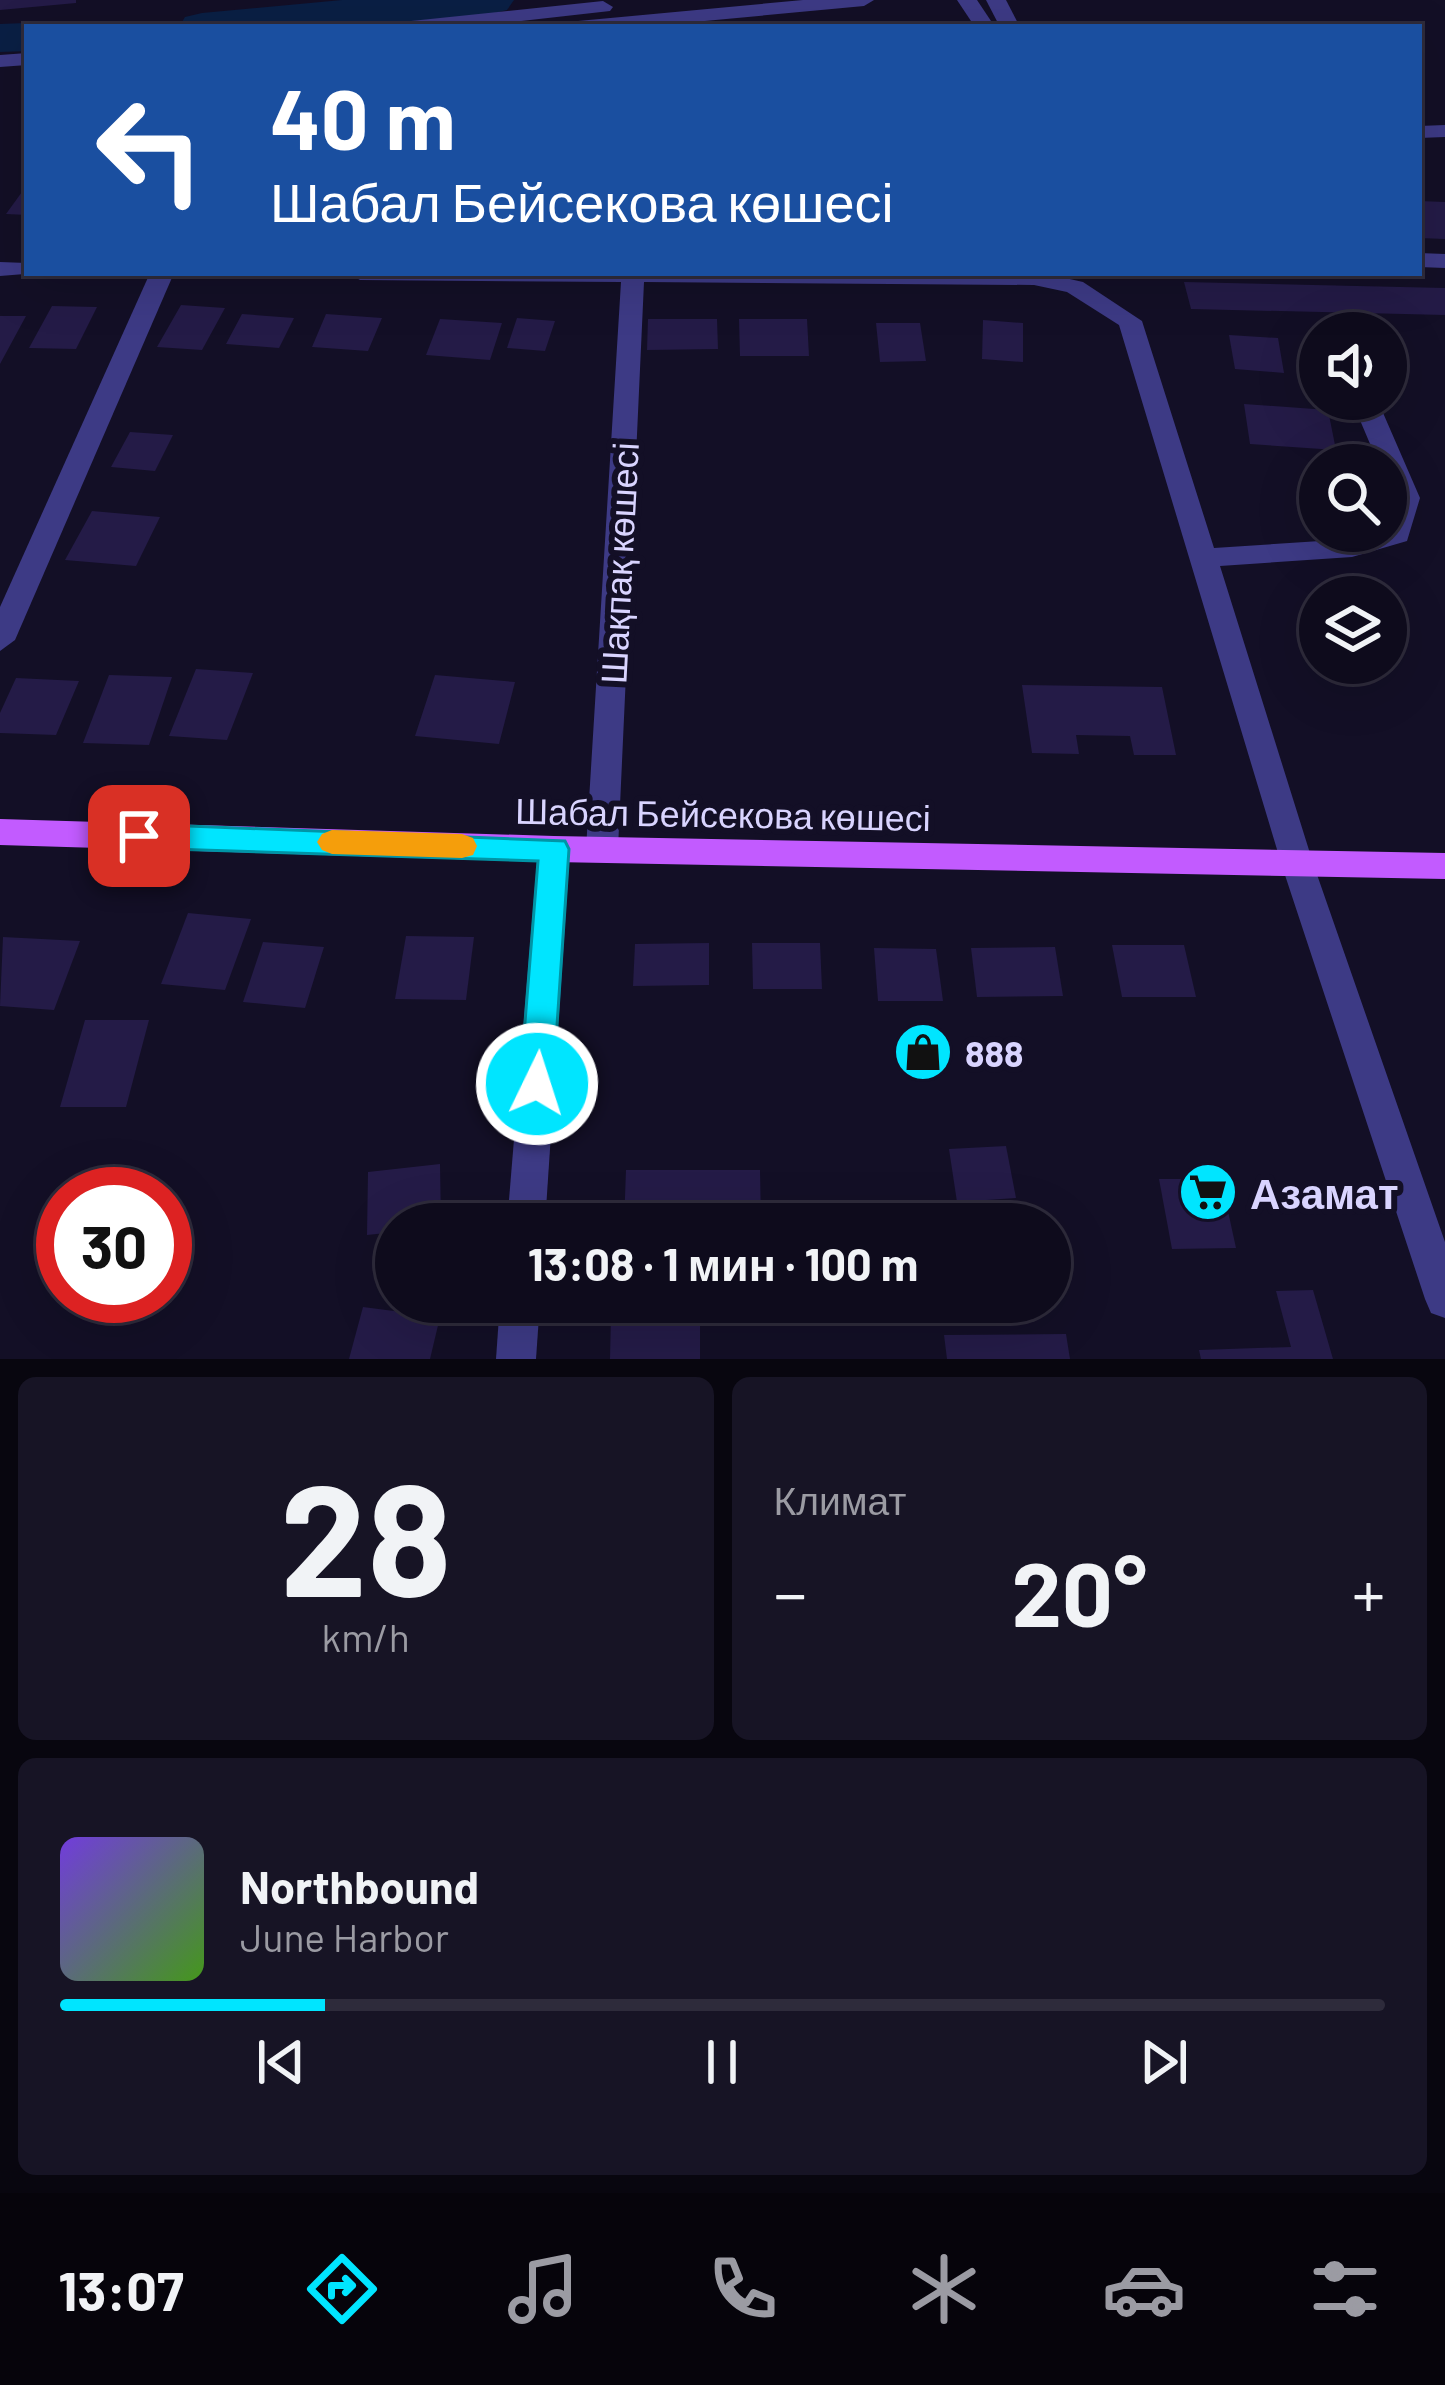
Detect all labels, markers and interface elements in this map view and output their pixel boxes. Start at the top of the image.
text: 40 m [270,66,456,167]
icon: left [72,72,228,228]
text: Шабал Бейсекова көшесі [270,168,893,233]
map controls [1299,312,1407,684]
button: sound [1299,312,1407,420]
street label: Шақпақ көшесі [590,441,647,685]
button: search [1299,444,1407,552]
button: layers [1299,576,1407,684]
pin [88,785,190,887]
street label: Шабал Бейсекова көшесі [515,788,931,838]
icon: arrive [106,803,172,869]
position arrow [474,1021,600,1147]
shop icon: 888 [892,1021,954,1083]
place label: 888 [965,1031,1023,1074]
supermarket icon: Азамат [1177,1161,1239,1223]
speed limit sign: 30 [36,1167,192,1323]
place label: Азамат [1250,1167,1398,1217]
text: 13:08 · 1 мин · 100 m [528,1236,918,1290]
text: 28 [280,1441,452,1628]
text: Климат [774,1476,906,1523]
text: 20° [1011,1537,1147,1645]
text: − [774,1552,807,1631]
text: + [1352,1552,1385,1631]
text: km/h [322,1613,410,1660]
text: Northbound [240,1859,479,1913]
text: June Harbor [240,1913,449,1960]
icon: previous [248,2029,314,2095]
icon: pause [689,2029,755,2095]
icon: next [1131,2029,1197,2095]
icon: directions [300,2247,384,2331]
icon: music [501,2247,585,2331]
icon: phone [701,2247,785,2331]
icon: climate [902,2247,986,2331]
icon: car [1102,2247,1186,2331]
icon: filters [1303,2247,1387,2331]
text: 13:07 [58,2257,184,2322]

